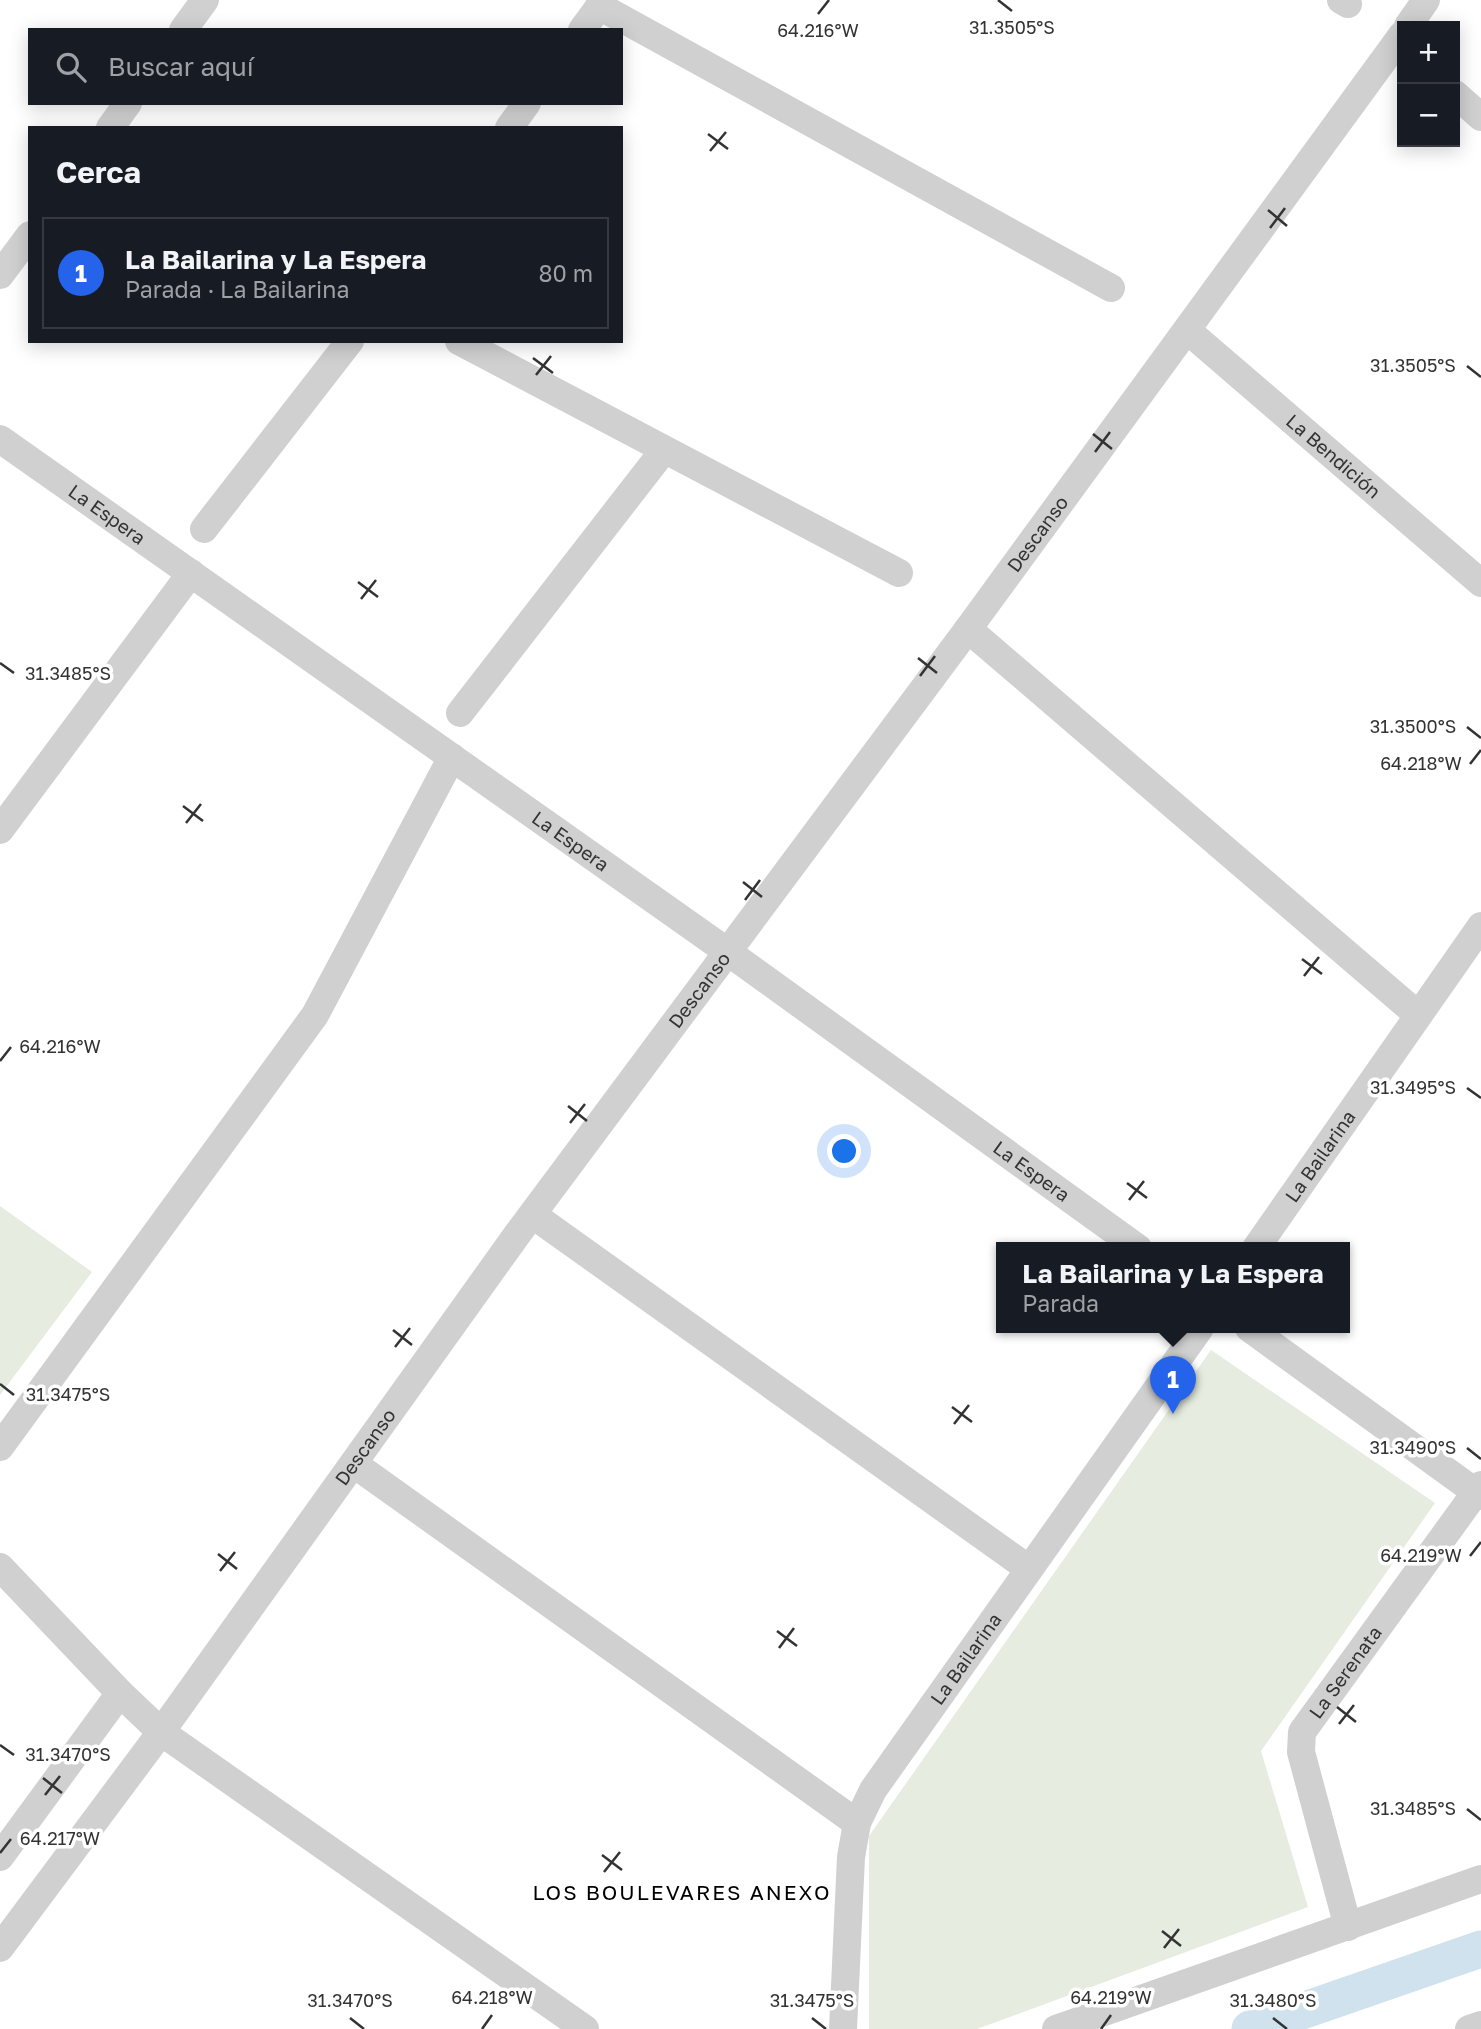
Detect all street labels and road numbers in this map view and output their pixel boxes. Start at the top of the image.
street label: La Bendición [1282,409,1386,503]
street label: La Espera [64,479,150,549]
street label: Descanso [1002,491,1073,576]
street label: La Espera [528,806,614,876]
street label: Descanso [663,947,734,1032]
street label: La Bailarina [1280,1105,1360,1206]
street label: La Espera [989,1135,1075,1206]
street label: Descanso [329,1404,400,1489]
street label: La Bailarina [925,1608,1006,1709]
street label: La Serenata [1304,1621,1386,1723]

